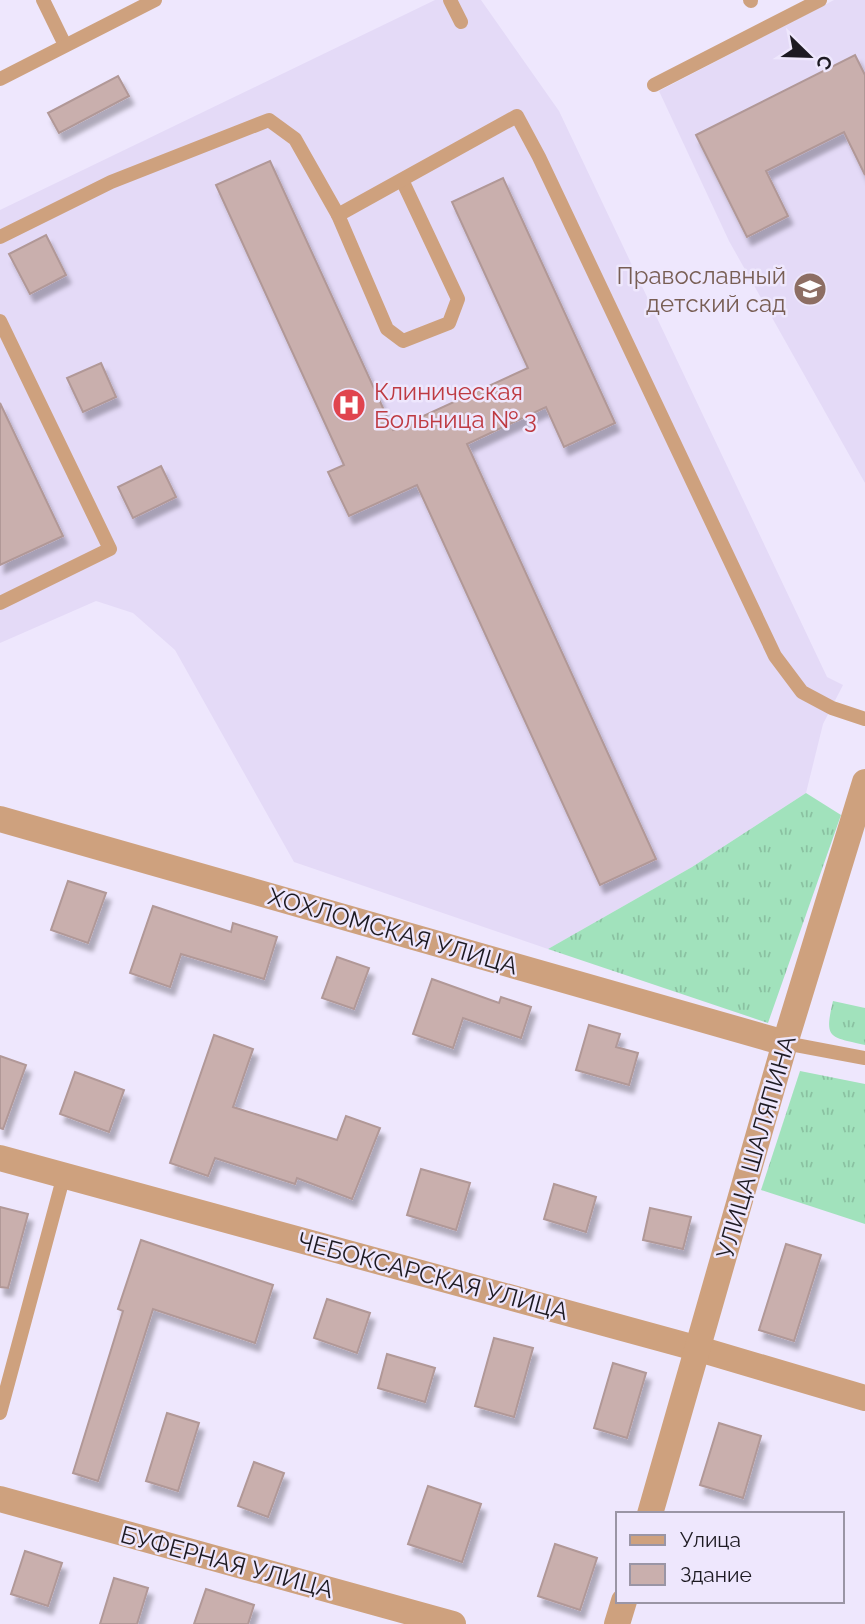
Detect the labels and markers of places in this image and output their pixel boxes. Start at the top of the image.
place label: Православный детский сад [617,261,786,318]
school or university icon: Православный детский сад [791,270,829,308]
place label: Клиническая Больница № 3 [374,377,537,434]
hospital icon: Клиническая Больница № 3 [330,386,368,424]

